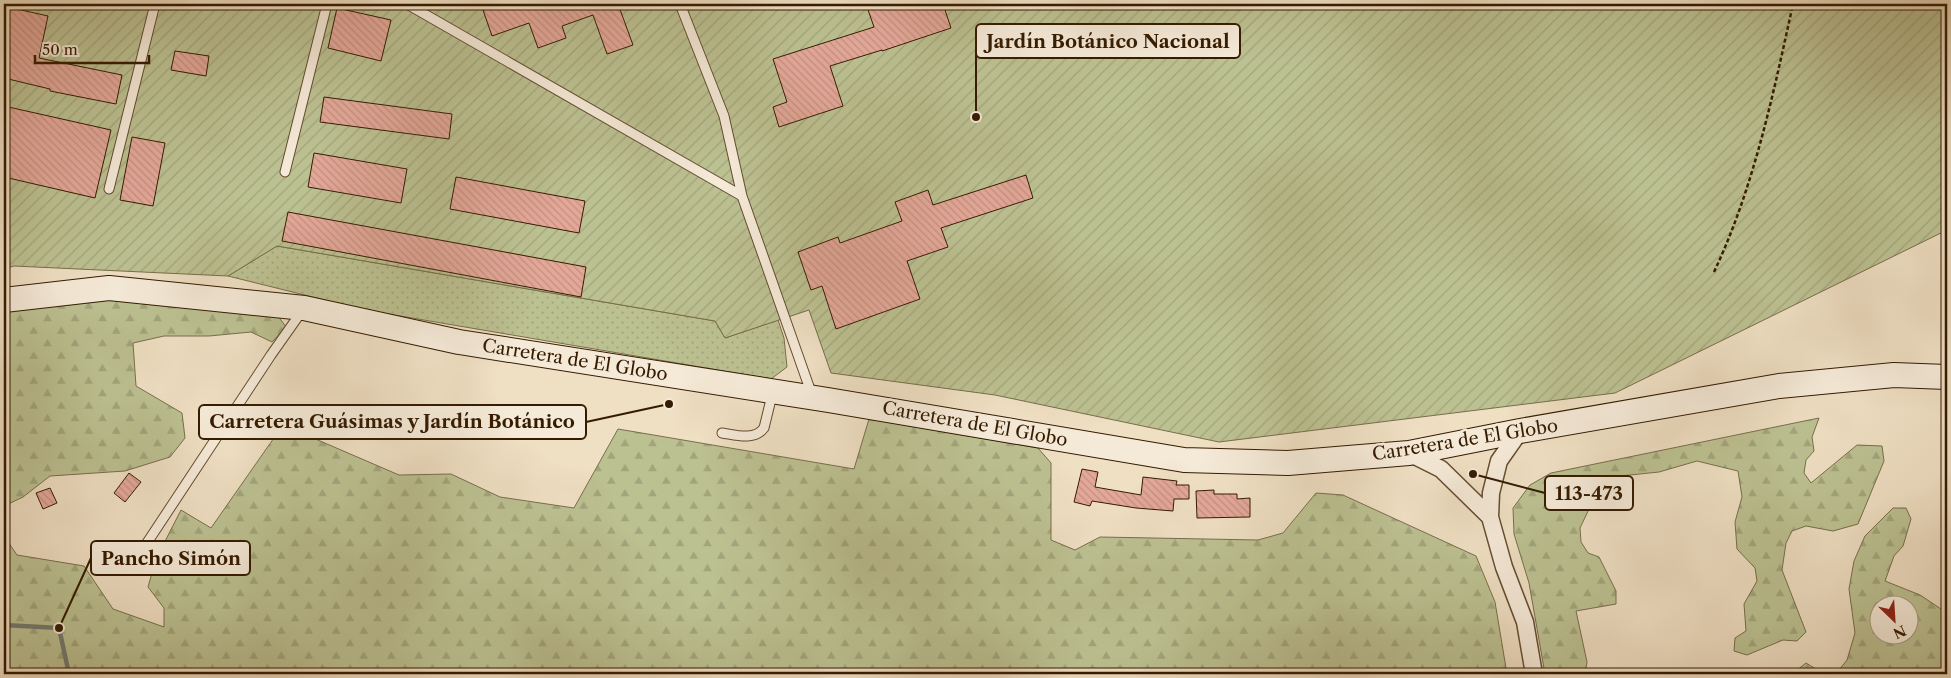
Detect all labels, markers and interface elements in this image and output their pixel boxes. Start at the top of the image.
callout: Jardín Botánico Nacional [976,24,1240,58]
text: Jardín Botánico Nacional [983,30,1230,53]
scale bar [35,32,149,64]
text: 50 m [42,40,78,59]
street label: Carretera de El Globo [481,334,669,386]
street label: Carretera de El Globo [881,397,1069,451]
callout: Carretera Guásimas y Jardín Botánico [199,405,586,439]
text: Carretera Guásimas y Jardín Botánico [209,410,575,433]
street label: Carretera de El Globo [1371,414,1559,466]
callout: 113-473 [1545,476,1633,510]
text: 113-473 [1555,482,1623,505]
callout: Pancho Simón [91,541,250,575]
text: Pancho Simón [101,547,241,570]
north arrow [1868,596,1918,646]
text: N [1890,621,1909,643]

